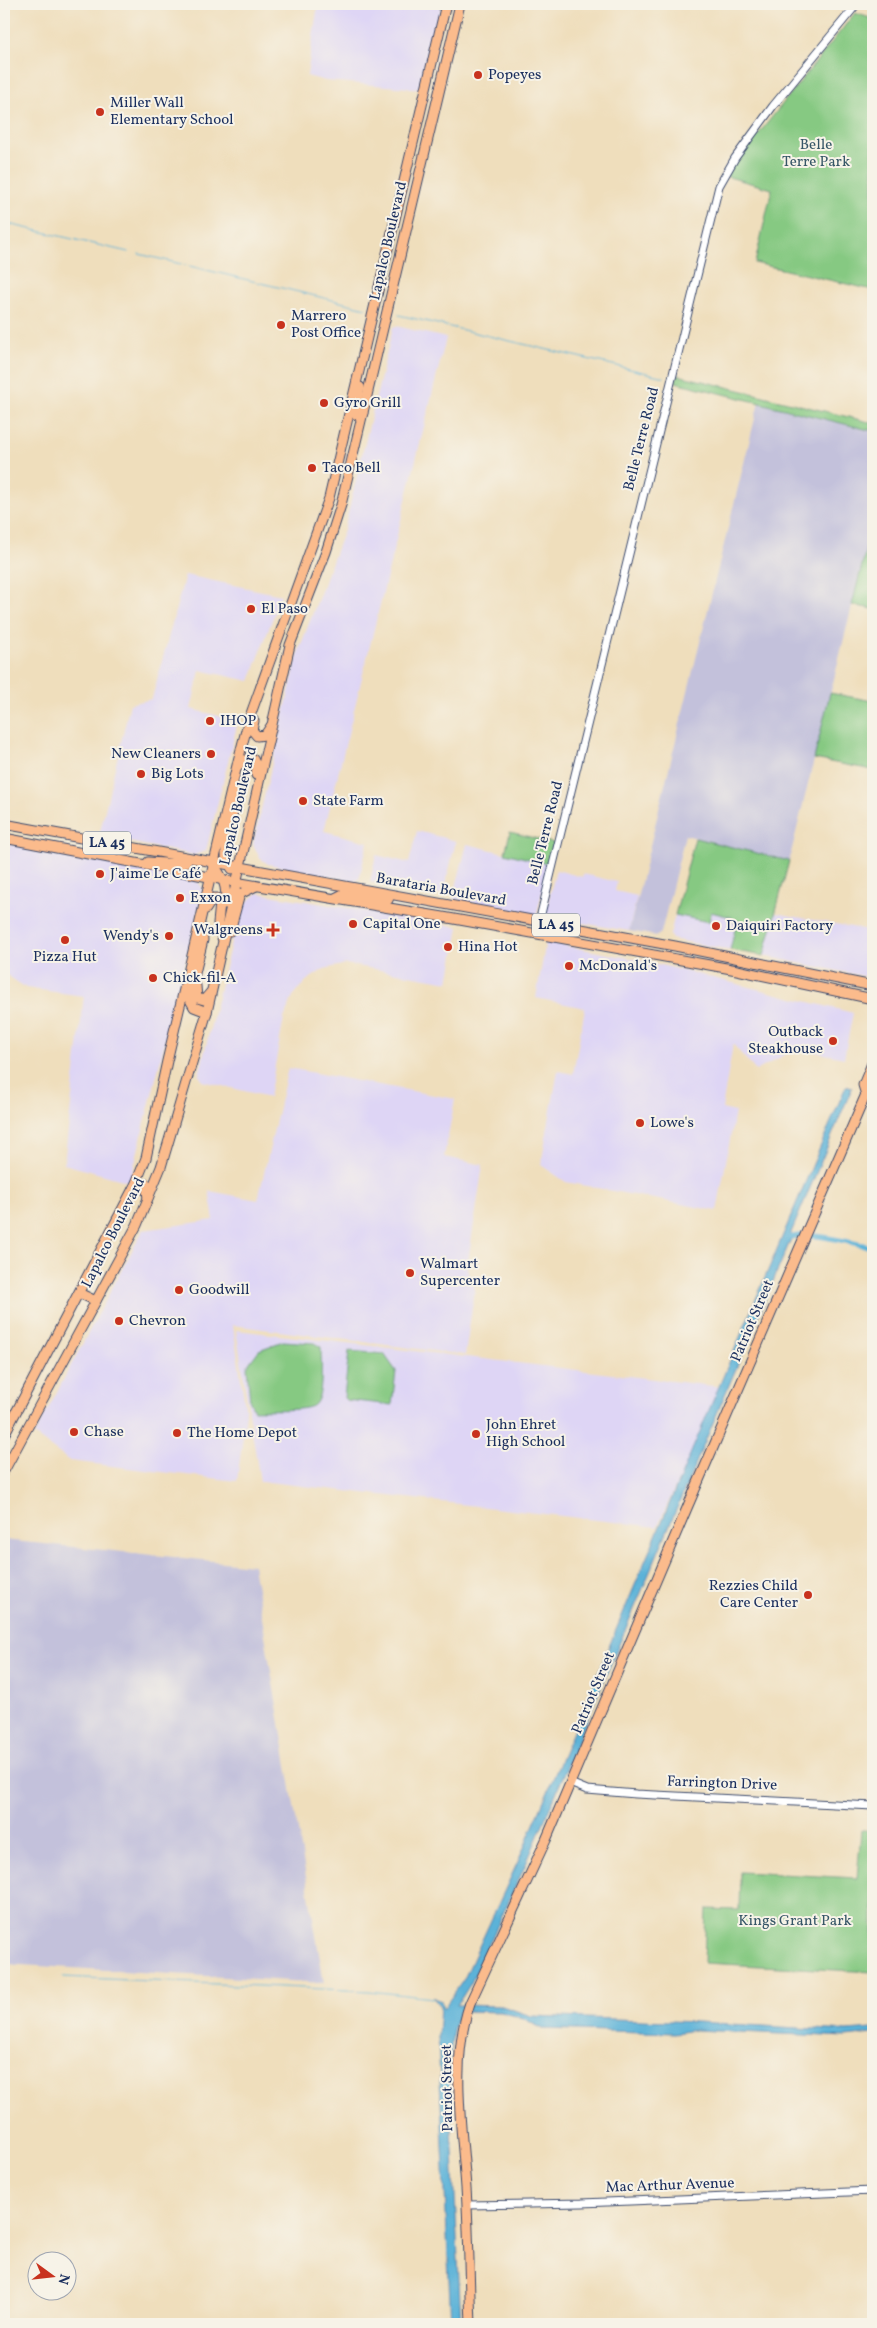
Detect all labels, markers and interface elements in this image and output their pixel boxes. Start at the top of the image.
place label: Popeyes [488,65,541,86]
marker: Popeyes [472,69,484,81]
place label: Miller Wall Elementary School [110,93,233,131]
marker: Miller Wall Elementary School [94,106,106,118]
park label: Belle Terre Park [782,135,850,173]
street label: Lapalco Boulevard [365,179,413,303]
place label: Marrero Post Office [291,306,361,344]
marker: Marrero Post Office [275,319,287,331]
street label: Belle Terre Road [619,385,665,493]
place label: Gyro Grill [334,393,401,414]
marker: Gyro Grill [318,397,330,409]
place label: Taco Bell [322,458,380,479]
marker: Taco Bell [306,462,318,474]
place label: El Paso [261,599,308,620]
marker: El Paso [245,603,257,615]
place label: IHOP [220,711,257,732]
marker: IHOP [204,715,216,727]
place label: New Cleaners [111,744,201,765]
street label: Lapalco Boulevard [215,744,263,868]
marker: New Cleaners [205,748,217,760]
place label: Big Lots [151,764,204,785]
marker: Big Lots [135,768,147,780]
street label: Belle Terre Road [523,779,569,887]
place label: State Farm [313,791,384,812]
marker: State Farm [297,795,309,807]
road number: LA 45 [83,831,131,854]
place label: J'aime Le Café [110,864,201,885]
marker: J'aime Le Café [94,868,106,880]
street label: Barataria Boulevard [374,868,508,912]
place label: Exxon [190,888,231,909]
marker: Exxon [174,892,186,904]
place label: Capital One [363,914,441,935]
road number: LA 45 [532,914,580,936]
place label: Daiquiri Factory [726,916,833,937]
marker: Capital One [347,918,359,930]
place label: Walgreens [194,920,263,941]
marker: Daiquiri Factory [710,920,722,932]
marker: Walgreens [267,924,279,936]
place label: Wendy's [103,926,159,947]
marker: Wendy's [163,930,175,942]
marker: Pizza Hut [59,934,71,946]
place label: Hina Hot [458,937,518,958]
marker: Hina Hot [442,941,454,953]
place label: Pizza Hut [33,947,97,968]
place label: McDonald's [579,956,657,977]
marker: McDonald's [563,960,575,972]
place label: Chick-fil-A [163,968,237,989]
marker: Chick-fil-A [147,972,159,984]
place label: Outback Steakhouse [748,1022,823,1060]
marker: Outback Steakhouse [827,1035,839,1047]
place label: Lowe's [650,1113,694,1134]
marker: Lowe's [634,1117,646,1129]
street label: Lapalco Boulevard [77,1174,151,1292]
place label: Walmart Supercenter [420,1254,500,1292]
marker: Walmart Supercenter [404,1267,416,1279]
street label: Patriot Street [726,1277,780,1365]
place label: Goodwill [189,1280,249,1301]
marker: Goodwill [173,1284,185,1296]
place label: Chevron [129,1311,186,1332]
marker: Chevron [113,1315,125,1327]
place label: John Ehret High School [486,1415,565,1453]
place label: Chase [84,1422,124,1443]
place label: The Home Depot [187,1423,297,1444]
marker: Chase [68,1426,80,1438]
marker: The Home Depot [171,1427,183,1439]
marker: John Ehret High School [470,1428,482,1440]
place label: Rezzies Child Care Center [709,1576,798,1614]
marker: Rezzies Child Care Center [802,1589,814,1601]
street label: Patriot Street [567,1649,621,1737]
street label: Farrington Drive [666,1772,778,1796]
park label: Kings Grant Park [738,1911,852,1932]
street label: Patriot Street [437,2044,459,2132]
street label: Mac Arthur Avenue [605,2173,735,2199]
north arrow [28,2250,78,2300]
text: N [53,2272,74,2286]

